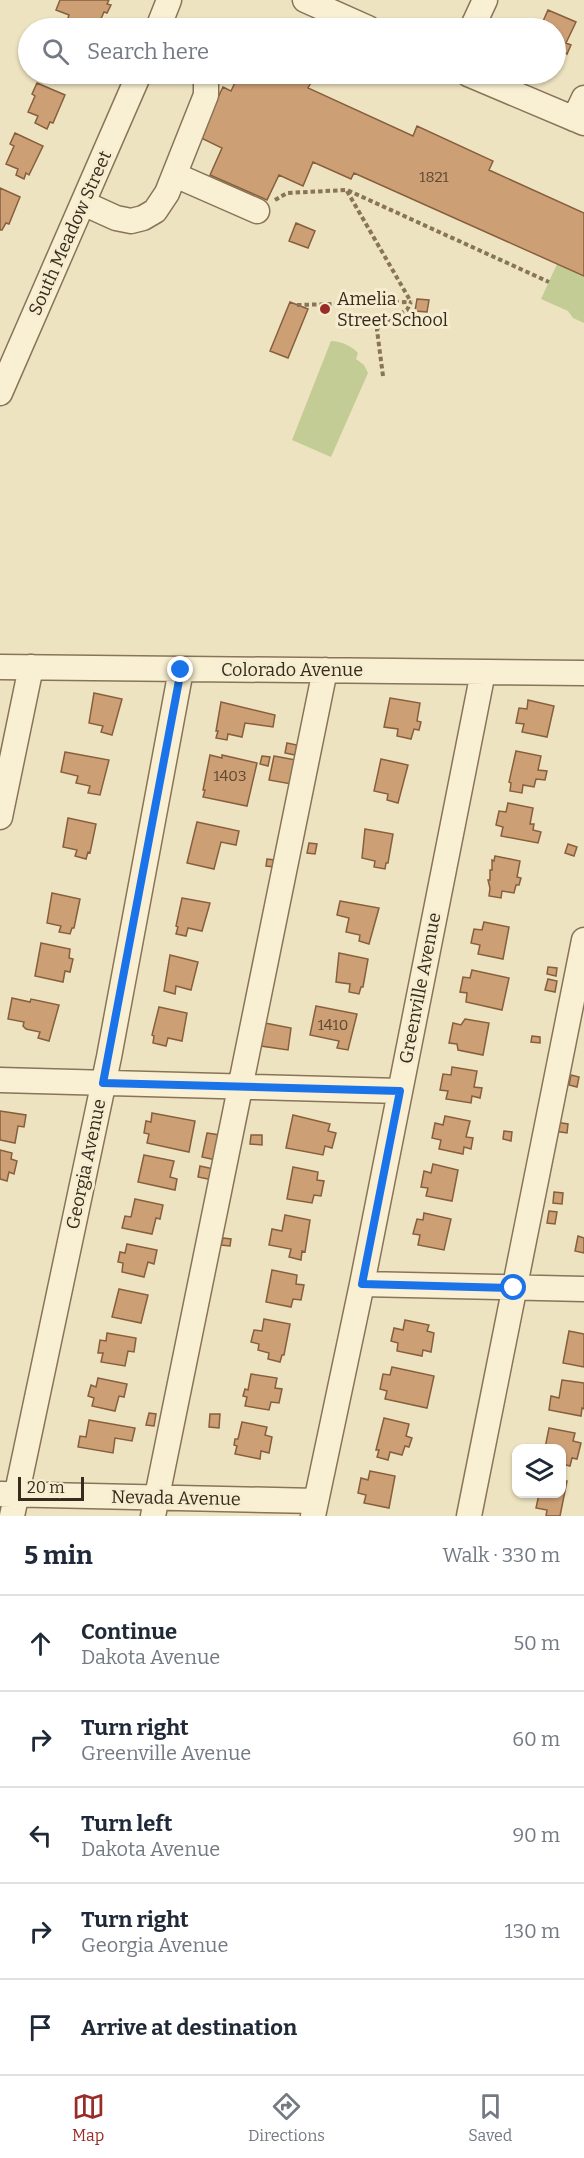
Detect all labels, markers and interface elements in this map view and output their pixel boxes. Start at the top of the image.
search box [18,18,566,84]
icon: search [39,35,72,68]
text: Search here [87,38,209,65]
street label: South Meadow Street [24,147,116,319]
house number: 1821 [419,168,449,186]
place label: Amelia Street School [337,288,448,331]
marker: Amelia Street School [318,302,332,316]
route end [167,656,193,682]
street label: Colorado Avenue [221,659,363,681]
house number: 1403 [213,767,247,785]
street label: Greenville Avenue [395,911,445,1065]
house number: 1410 [318,1016,348,1034]
street label: Georgia Avenue [61,1097,111,1231]
route start [500,1274,526,1300]
map controls [512,1444,566,1498]
button: layers [512,1444,566,1498]
scale bar [18,1474,84,1502]
text: 20 m [27,1478,64,1497]
street label: Nevada Avenue [111,1486,241,1510]
text: 5 min [24,1540,93,1571]
text: Walk · 330 m [443,1543,560,1567]
text: Continue [81,1618,177,1645]
icon: ahead [24,1627,57,1660]
text: 50 m [513,1631,560,1655]
text: Dakota Avenue [81,1645,220,1669]
text: Turn right [81,1714,189,1741]
icon: right [24,1723,57,1756]
text: 60 m [512,1727,560,1751]
text: Greenville Avenue [81,1741,251,1765]
text: Turn left [81,1810,173,1837]
icon: left [24,1819,57,1852]
text: 90 m [512,1823,560,1847]
text: Dakota Avenue [81,1837,220,1861]
text: Turn right [81,1906,189,1933]
icon: right [24,1915,57,1948]
text: 130 m [505,1919,560,1943]
text: Georgia Avenue [81,1933,228,1957]
icon: arrive [24,2011,57,2044]
text: Arrive at destination [81,2014,297,2041]
tab: Map [72,2090,105,2145]
tab: Directions [248,2090,325,2145]
tab: Saved [468,2090,512,2145]

